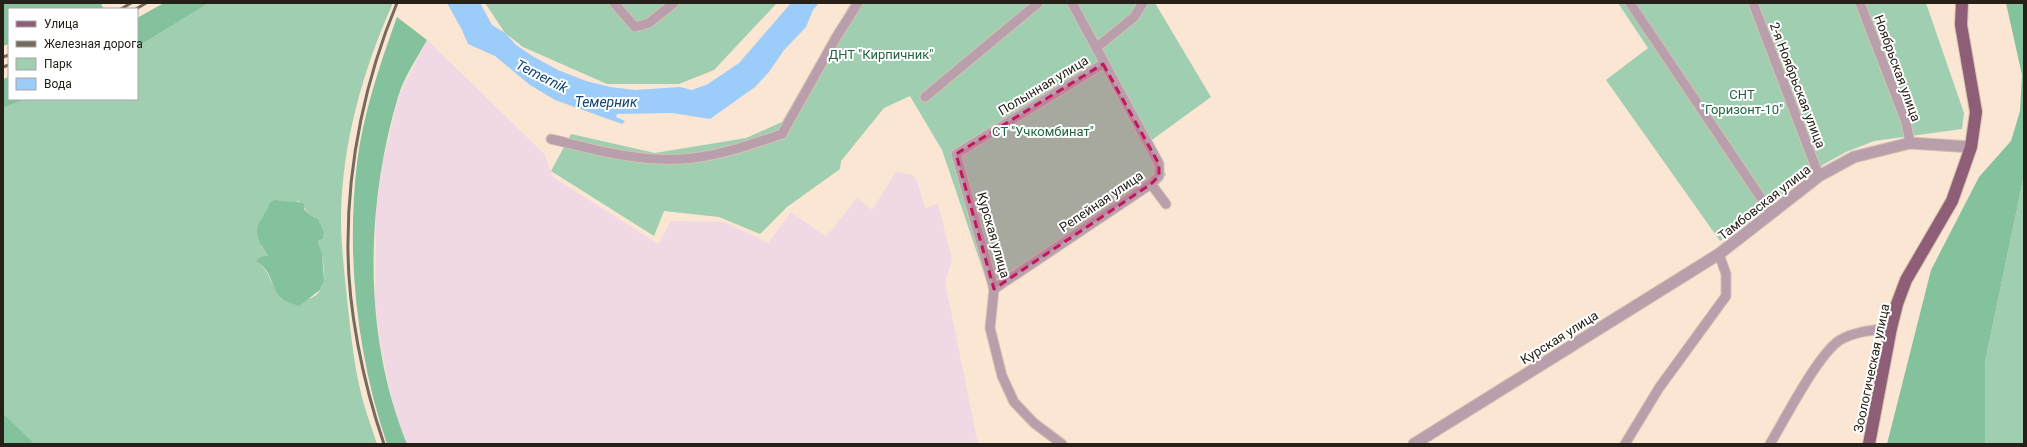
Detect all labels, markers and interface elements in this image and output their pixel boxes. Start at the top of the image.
legend [8,8,138,100]
street label: Ноябрьская улица [1871,13,1924,123]
text: Улица [44,17,79,31]
street label: 2-я Ноябрьская улица [1767,20,1828,150]
text: Железная дорога [44,37,143,51]
park label: ДНТ "Кирпичник" [828,47,934,62]
street label: Полынная улица [996,53,1091,118]
water label: Temernik [513,56,572,96]
text: Парк [44,57,73,71]
text: Вода [44,77,72,91]
park label: СНТ "Горизонт-10" [1701,87,1783,117]
water label: Темерник [575,94,638,110]
park label: СТ "Учкомбинат" [992,124,1094,139]
street label: Тамбовская улица [1715,162,1813,243]
street label: Репейная улица [1057,168,1146,235]
street label: Курская улица [974,191,1013,280]
street label: Зоологическая улица [1851,302,1892,434]
street label: Курская улица [1518,308,1601,367]

